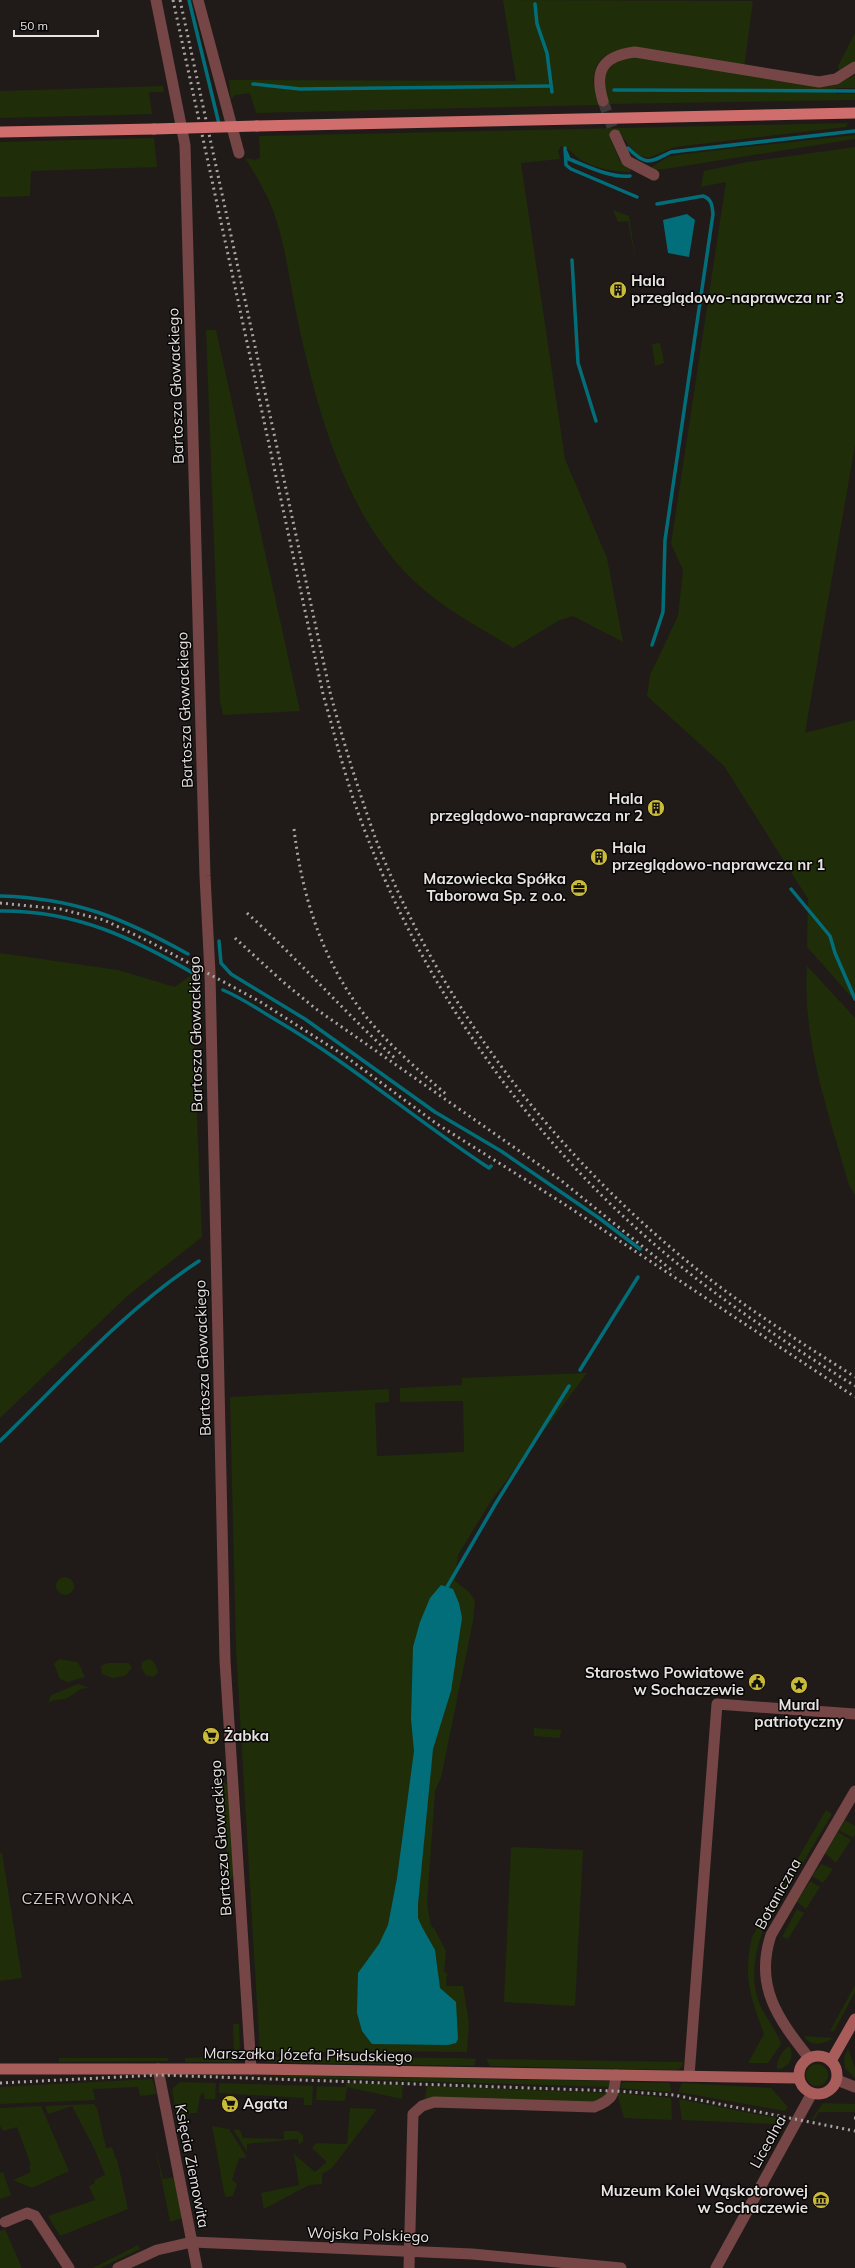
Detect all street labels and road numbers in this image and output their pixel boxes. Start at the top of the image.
street label: Bartosza Głowackiego [163,308,188,464]
street label: Bartosza Głowackiego [172,632,197,788]
street label: Bartosza Głowackiego [185,956,206,1112]
street label: Bartosza Głowackiego [190,1280,215,1436]
street label: Bartosza Głowackiego [206,1759,235,1917]
street label: Botaniczna [750,1855,805,1933]
street label: Marszałka Józefa Piłsudskiego [203,2043,413,2066]
street label: Księcia Ziemowita [171,2102,214,2229]
street label: Licealna [745,2112,790,2172]
street label: Wojska Polskiego [307,2223,429,2246]

